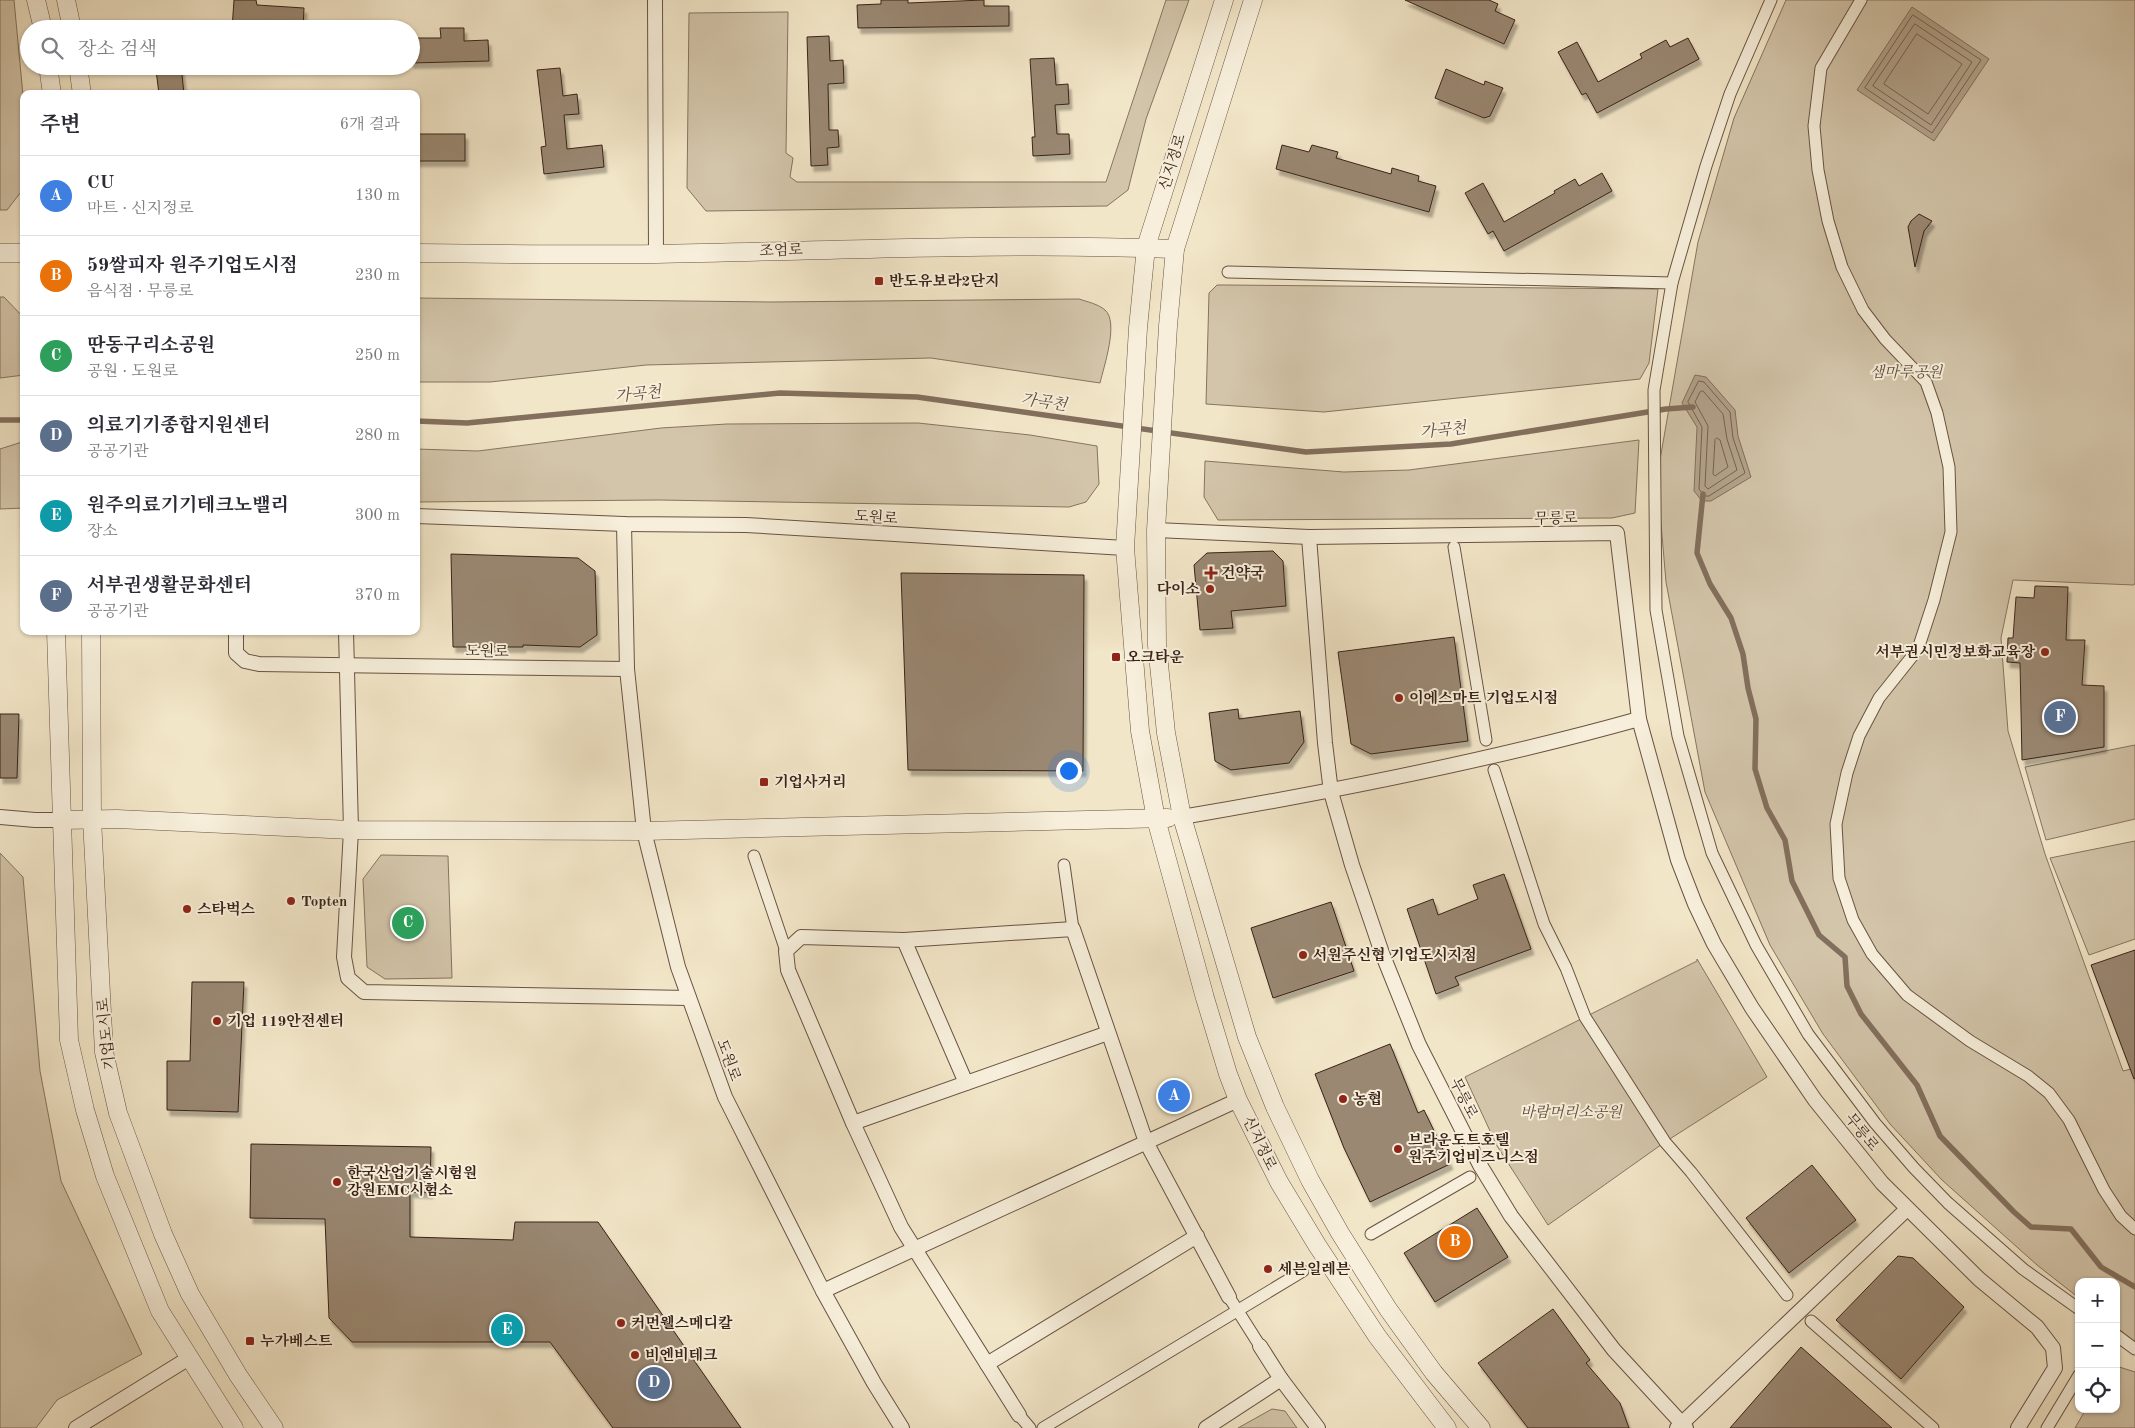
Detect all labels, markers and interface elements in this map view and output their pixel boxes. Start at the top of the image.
search box [20,20,420,75]
icon: search [38,34,66,62]
text: 장소 검색 [78,41,157,60]
text: 주변 [40,115,81,136]
text: 6개 결과 [340,117,400,133]
street label: 신지정로 [1156,131,1189,192]
text: CU [87,174,115,193]
text: A [50,188,62,204]
text: 130 m [355,188,400,204]
text: 마트 · 신지정로 [87,201,193,217]
street label: 조엄로 [759,241,804,260]
text: 59쌀피자 원주기업도시점 [87,257,298,276]
text: B [50,268,62,284]
text: 230 m [355,268,400,284]
place label: 반도유보라2단지 [889,272,999,290]
marker: 반도유보라2단지 [873,275,885,287]
text: 음식점 · 무릉로 [87,284,193,300]
text: 딴동구리소공원 [87,337,215,356]
text: C [51,348,61,364]
text: 250 m [355,348,400,364]
text: 공원 · 도원로 [87,364,178,380]
park label: 샘마루공원 [1870,364,1944,381]
water label: 가곡천 [614,382,664,405]
water label: 가곡천 [1020,390,1070,414]
text: 의료기기종합지원센터 [87,417,271,436]
water label: 가곡천 [1419,418,1469,441]
text: D [50,428,62,444]
text: 280 m [355,428,400,444]
text: 공공기관 [87,444,149,460]
text: 원주의료기기테크노밸리 [87,497,289,516]
text: E [50,508,62,524]
text: 300 m [355,508,400,524]
street label: 도원로 [854,508,899,528]
street label: 무릉로 [1534,510,1578,527]
text: 장소 [87,524,118,540]
place label: 건약국 [1221,564,1264,582]
marker: 건약국 [1205,567,1217,579]
text: 서부권생활문화센터 [87,577,252,596]
place label: 다이소 [1157,580,1200,598]
marker: 다이소 [1204,583,1216,595]
text: F [51,588,61,604]
text: 370 m [355,588,400,604]
text: 공공기관 [87,604,149,620]
street label: 도원로 [465,643,509,660]
place label: 서부권시민정보화교육장 [1876,643,2035,661]
marker: 서부권시민정보화교육장 [2039,646,2051,658]
place label: 오크타운 [1126,648,1184,666]
marker: 오크타운 [1110,651,1122,663]
place label: 이에스마트 기업도시점 [1409,689,1558,707]
marker: 이에스마트 기업도시점 [1393,692,1405,704]
pin: F [2044,698,2076,736]
your location [1056,758,1082,784]
place label: 기업사거리 [774,773,846,791]
marker: 기업사거리 [758,776,770,788]
marker: Topten [285,895,297,907]
place label: Topten [301,895,347,910]
place label: 스타벅스 [197,900,255,918]
marker: 스타벅스 [181,903,193,915]
pin: C [392,904,424,942]
place label: 서원주신협 기업도시지점 [1313,946,1477,964]
marker: 서원주신협 기업도시지점 [1297,949,1309,961]
street label: 기업도시로 [94,997,119,1071]
place label: 기업 119안전센터 [227,1012,344,1030]
marker: 기업 119안전센터 [211,1015,223,1027]
street label: 도원로 [713,1037,744,1084]
street label: 무릉로 [1446,1075,1481,1122]
pin: A [1158,1077,1190,1115]
place label: 농협 [1353,1090,1382,1108]
marker: 농협 [1337,1093,1349,1105]
park label: 바람머리소공원 [1520,1104,1623,1121]
street label: 무릉로 [1841,1110,1882,1155]
street label: 신지정로 [1239,1113,1280,1173]
place label: 브라운도트호텔 원주기업비즈니스점 [1408,1131,1538,1166]
marker: 브라운도트호텔 원주기업비즈니스점 [1392,1143,1404,1155]
place label: 한국산업기술시험원 강원EMC시험소 [347,1164,477,1199]
marker: 한국산업기술시험원 강원EMC시험소 [331,1176,343,1188]
pin: B [1439,1223,1471,1261]
place label: 세븐일레븐 [1278,1260,1351,1278]
marker: 세븐일레븐 [1262,1263,1274,1275]
map controls [2075,1278,2120,1413]
button: + [2075,1278,2120,1323]
pin: E [491,1311,523,1349]
place label: 커먼웰스메디칼 [631,1314,733,1332]
marker: 커먼웰스메디칼 [615,1317,627,1329]
button: − [2075,1323,2120,1368]
place label: 누가베스트 [260,1332,333,1350]
marker: 누가베스트 [244,1335,256,1347]
place label: 비엔비테크 [645,1346,718,1364]
marker: 비엔비테크 [629,1349,641,1361]
pin: D [638,1364,670,1402]
button: locate [2075,1368,2120,1413]

